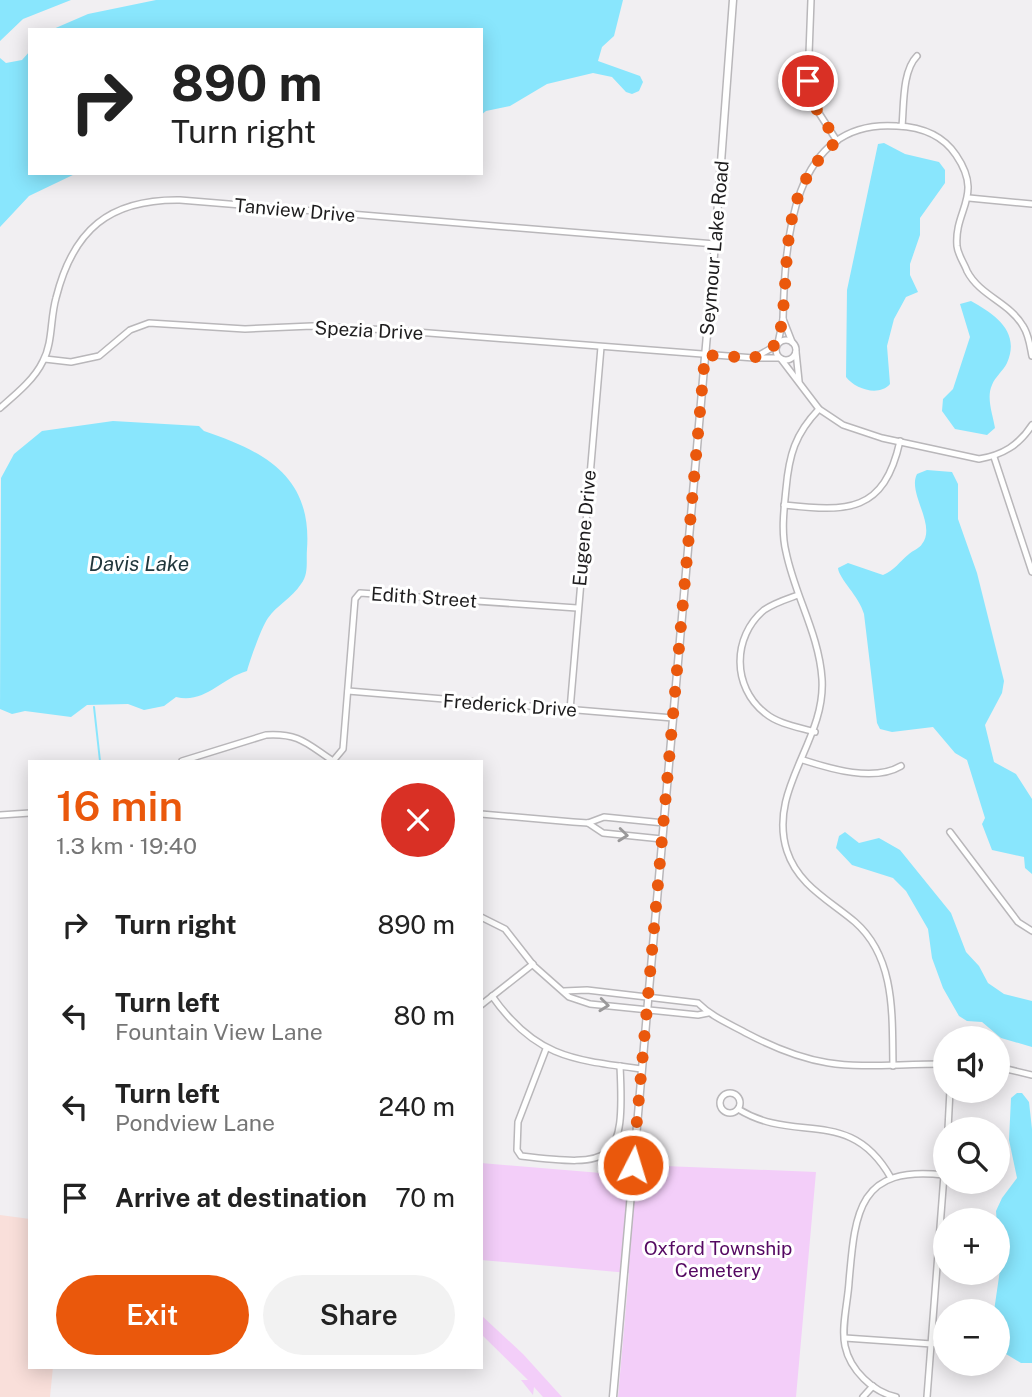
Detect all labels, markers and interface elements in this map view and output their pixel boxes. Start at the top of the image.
pin [778,51,838,111]
text: 890 m [171,54,322,112]
icon: right [56,56,147,147]
icon: arrive [789,62,827,100]
text: Turn right [171,113,316,150]
street label: Seymour Lake Road [695,160,733,336]
street label: Tanview Drive [234,194,356,226]
street label: Spezia Drive [314,316,424,344]
street label: Eugene Drive [568,469,600,587]
water label: Davis Lake [89,551,189,576]
street label: Edith Street [370,582,478,612]
street label: Frederick Drive [442,689,578,721]
text: 16 min [56,781,183,830]
button: close [381,783,455,857]
one-way arrow [618,827,629,842]
text: 1.3 km · 19:40 [56,832,197,859]
icon: right [56,906,94,944]
text: Turn right [115,909,237,940]
text: 890 m [378,909,455,940]
text: Turn left [115,987,220,1018]
icon: left [56,997,94,1035]
one-way arrow [598,998,610,1013]
text: 80 m [394,1000,455,1031]
text: Fountain View Lane [115,1018,323,1045]
map controls [933,1026,1010,1376]
button: sound [933,1026,1010,1103]
text: Turn left [115,1078,220,1109]
icon: left [56,1088,94,1126]
text: 240 m [378,1091,455,1122]
text: Pondview Lane [115,1109,275,1136]
button: search [933,1117,1010,1194]
position arrow [596,1128,670,1202]
icon: arrive [56,1179,94,1217]
text: Arrive at destination [115,1182,367,1213]
text: 70 m [395,1182,455,1213]
button: + [933,1208,1010,1285]
park label: Oxford Township Cemetery [644,1237,792,1281]
button: Exit [56,1275,249,1355]
button: Share [263,1275,455,1355]
button: − [933,1299,1010,1376]

